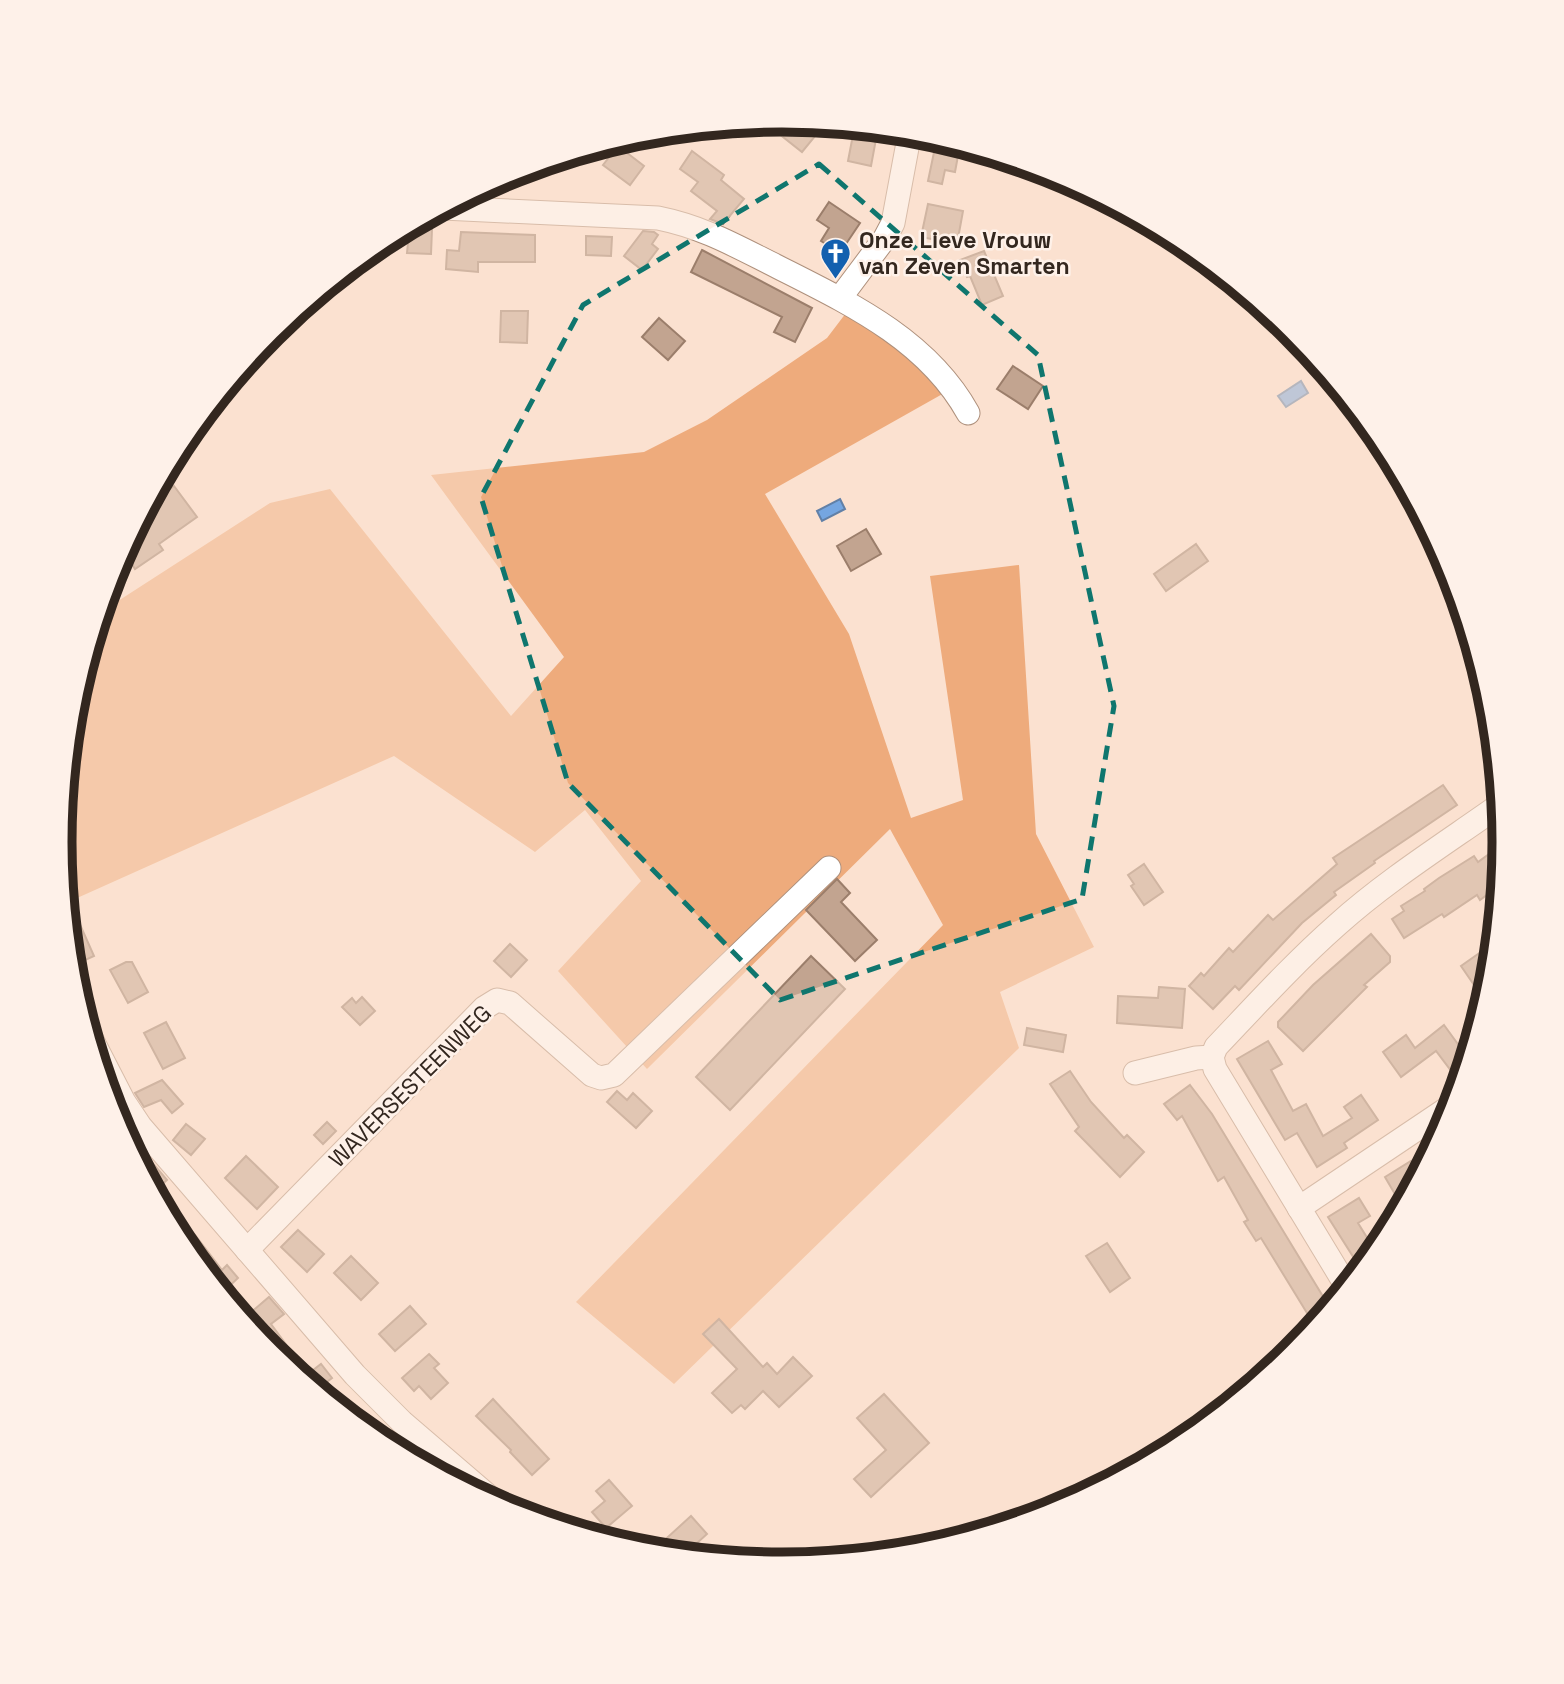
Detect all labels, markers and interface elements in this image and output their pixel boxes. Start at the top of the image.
place label: Onze Lieve Vrouw van Zeven Smarten [859,225,1070,281]
church icon: Onze Lieve Vrouw van Zeven Smarten [819,236,853,280]
street label: WAVERSESTEENWEG [322,998,498,1174]

